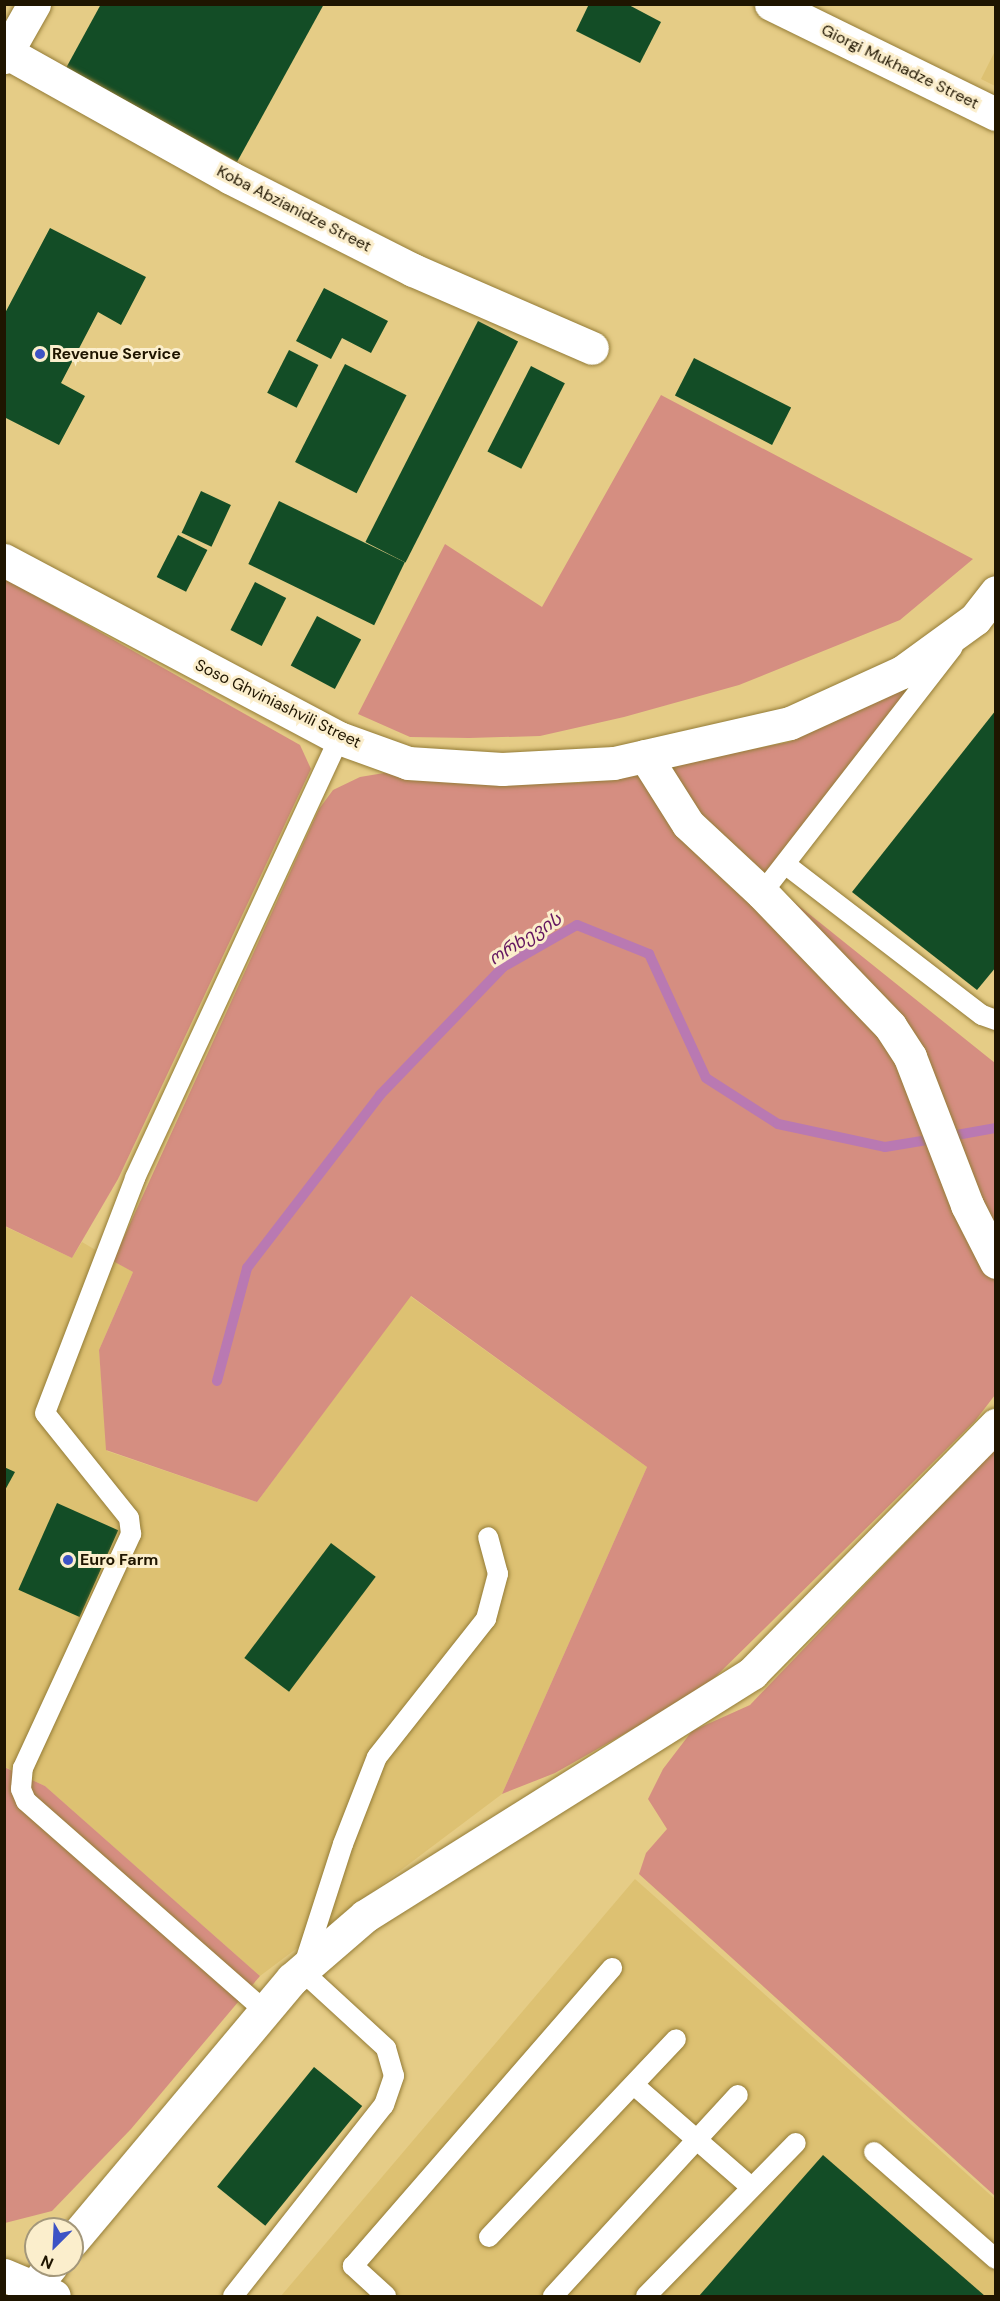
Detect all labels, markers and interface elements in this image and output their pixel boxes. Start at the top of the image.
street label: Giorgi Mukhadze Street [818,20,982,114]
street label: Koba Abzianidze Street [214,162,374,256]
place label: Revenue Service [52,344,181,364]
marker: Revenue Service [33,347,47,361]
street label: Soso Ghviniashvili Street [192,655,364,753]
water label: ორხევის [485,908,565,970]
place label: Euro Farm [80,1550,158,1570]
marker: Euro Farm [61,1553,75,1567]
north arrow [24,2217,84,2277]
text: N [38,2250,57,2274]

